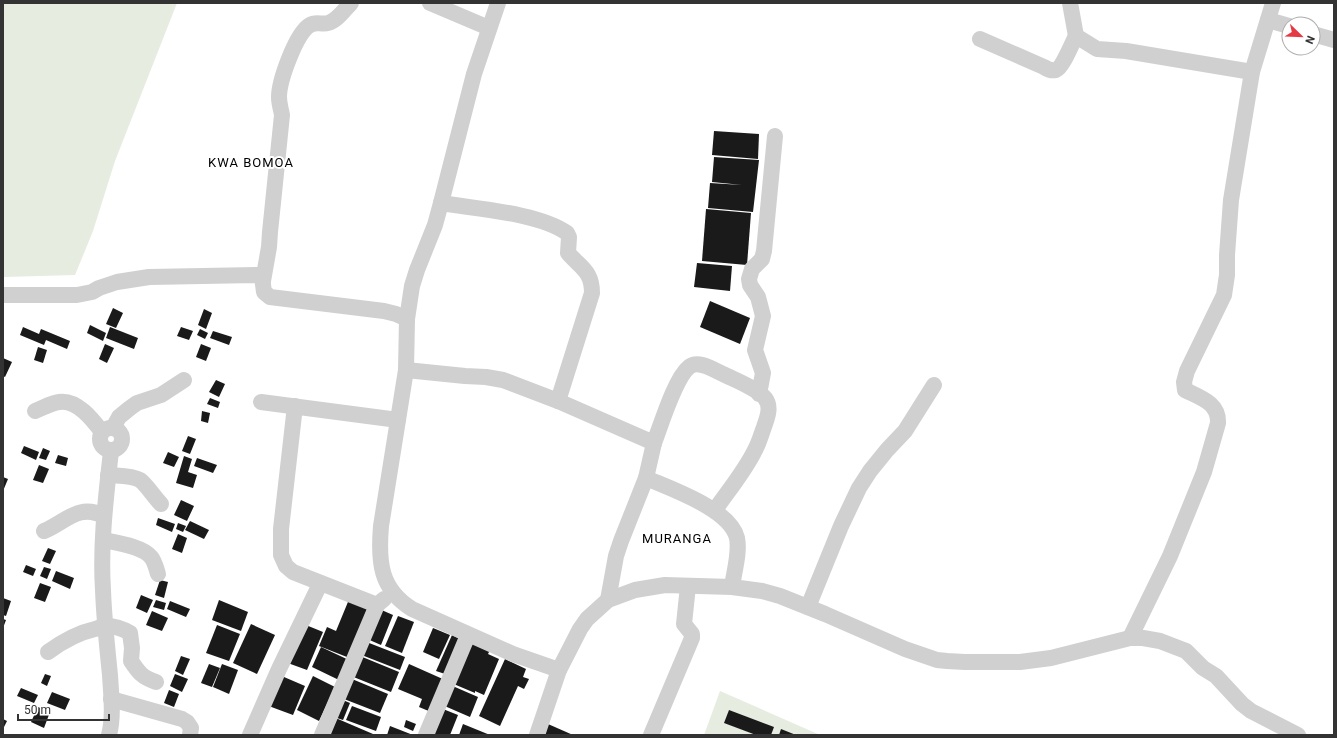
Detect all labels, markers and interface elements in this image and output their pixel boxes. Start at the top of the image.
north arrow [1281,16,1321,56]
text: N [1302,34,1317,46]
district label: KWA BOMOA [208,155,294,170]
district label: MURANGA [642,531,712,546]
scale bar [18,696,109,722]
text: 50 m [24,703,51,717]

